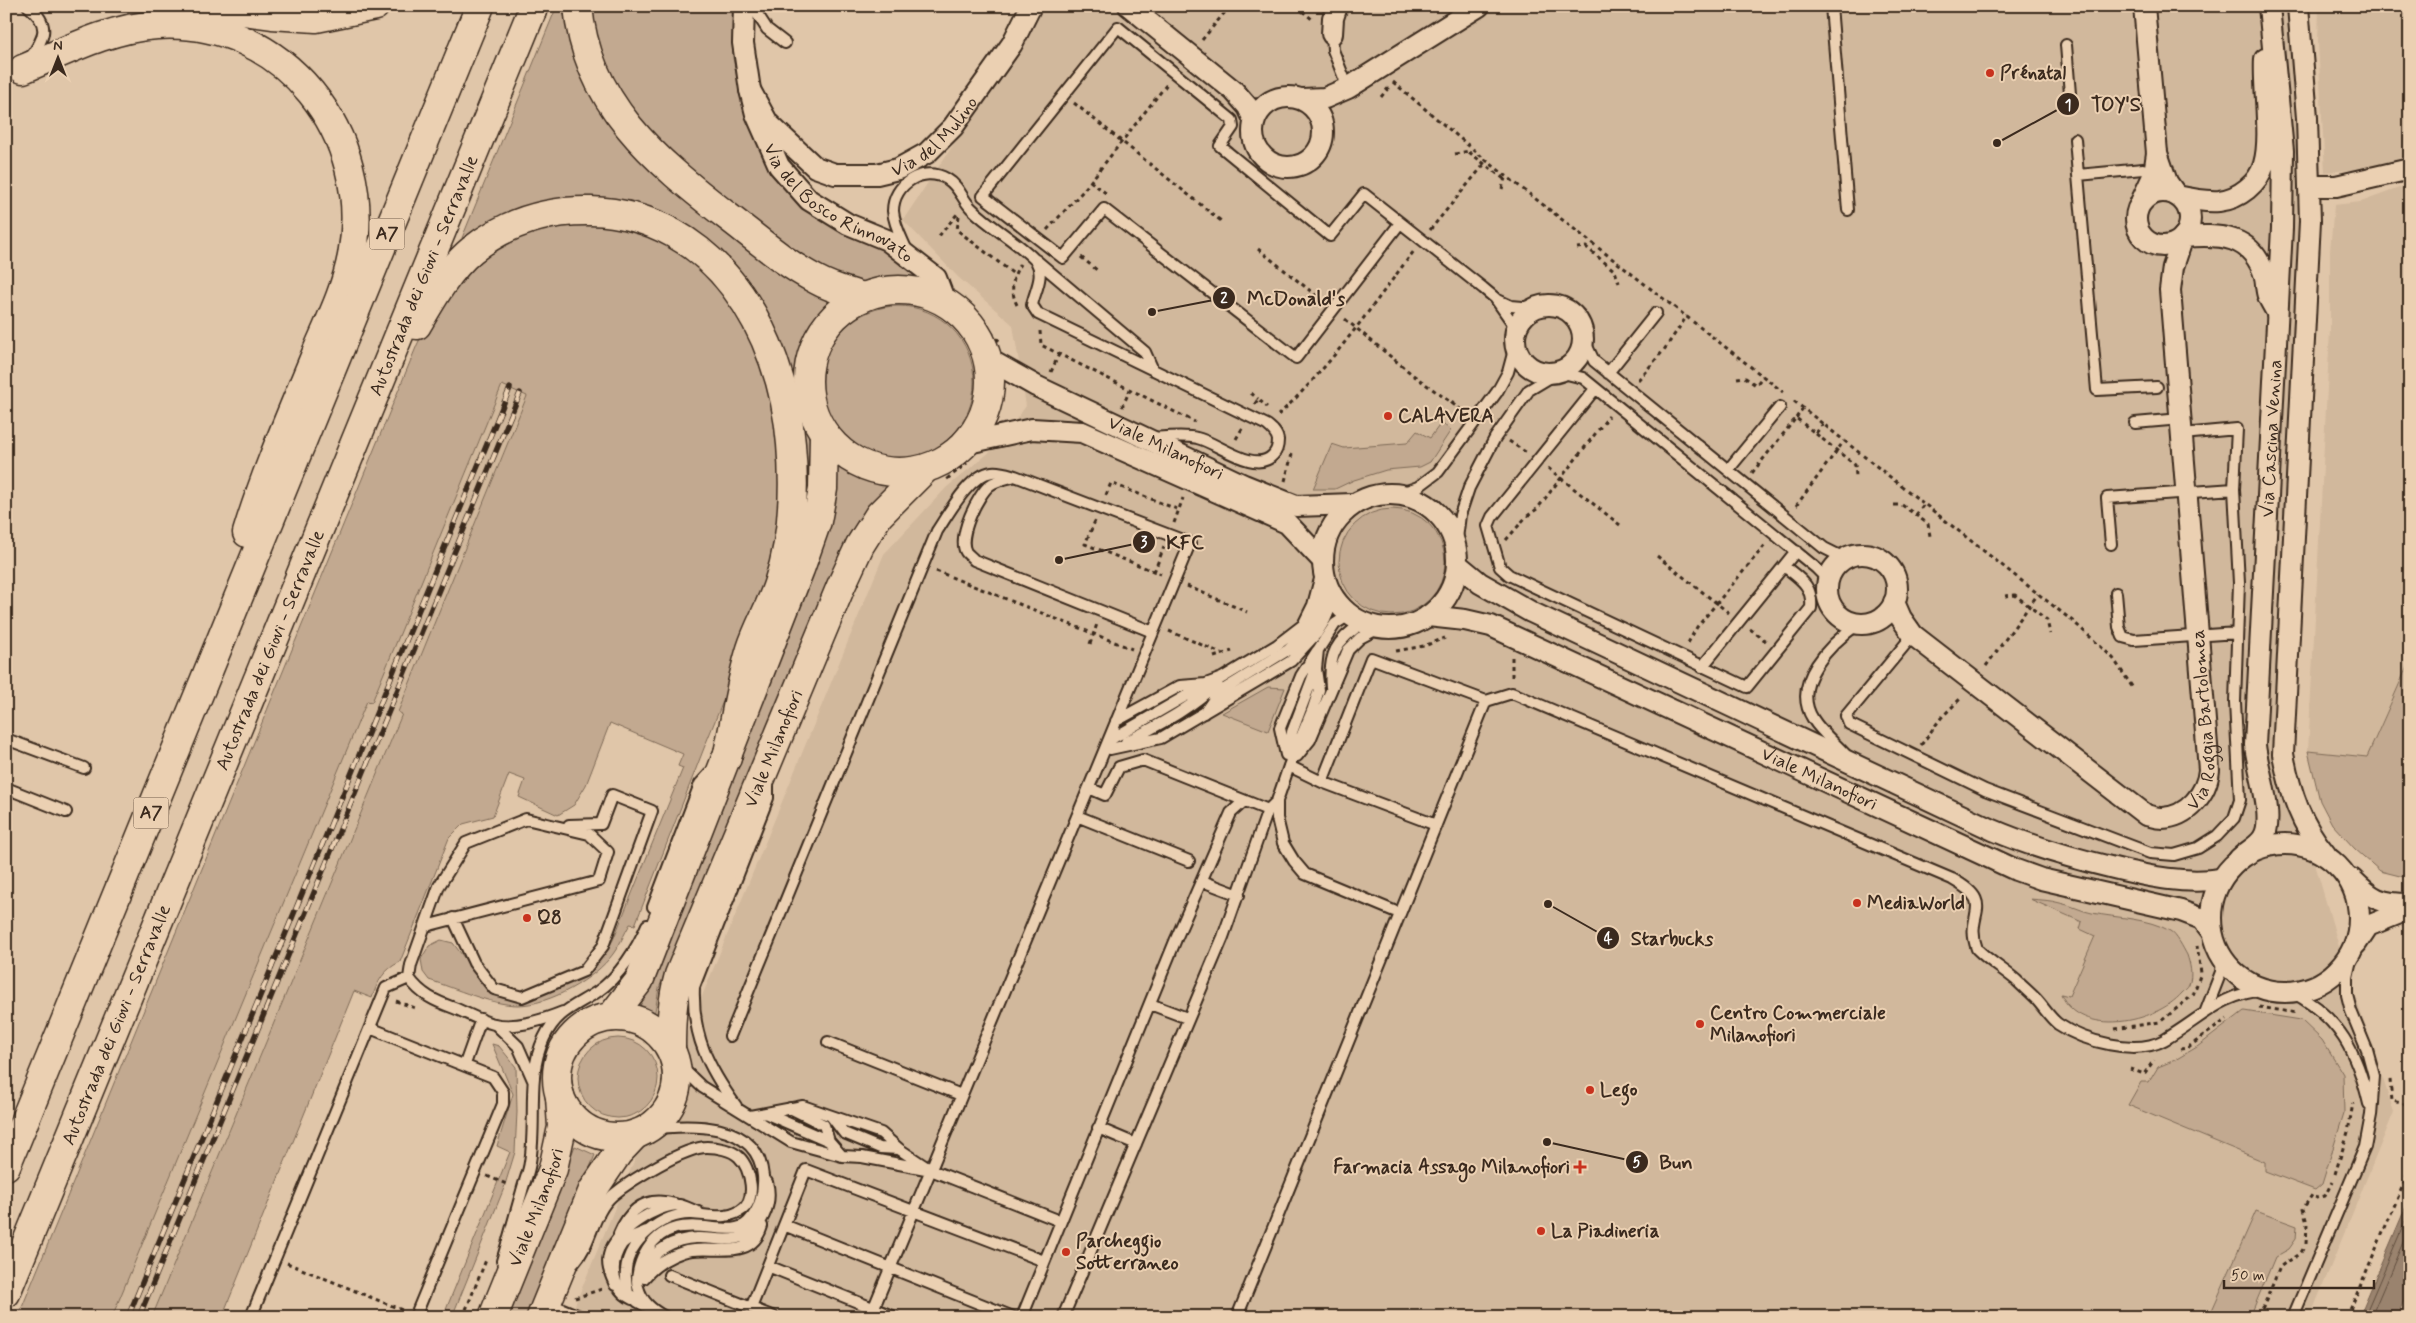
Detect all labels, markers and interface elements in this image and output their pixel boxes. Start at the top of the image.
north arrow [32,32,82,82]
text: N [53,37,63,55]
place label: Prénatal [2000,61,2066,86]
marker: Prénatal [1984,67,1996,79]
callout: TOY'S [2056,87,2151,122]
street label: Via del Mulino [889,91,983,183]
text: TOY'S [2091,92,2141,119]
text: 1 [2065,96,2071,116]
street label: Via del Bosco Rinnovato [758,139,919,269]
street label: Autostrada dei Giovi - Serravalle [363,151,484,399]
road number: A7 [370,218,404,250]
callout: McDonald's [1212,281,1355,316]
text: McDonald's [1247,286,1345,313]
text: 2 [1220,289,1228,309]
street label: Via Cascina Venina [2254,359,2288,518]
place label: CALAVERA [1398,404,1494,429]
street label: Viale Milanofiori [1104,410,1228,486]
marker: CALAVERA [1382,410,1394,422]
callout: KFC [1131,525,1214,560]
street label: Autostrada dei Giovi - Serravalle [209,526,330,774]
text: KFC [1166,530,1204,557]
text: 3 [1141,533,1148,553]
street label: Via Roggia Bartolomea [2181,628,2224,816]
street label: Viale Milanofiori [738,686,809,811]
street label: Viale Milanofiori [1757,741,1882,816]
road number: A7 [134,798,168,828]
place label: MediaWorld [1867,891,1965,916]
marker: MediaWorld [1851,897,1863,909]
street label: Autostrada dei Giovi - Serravalle [56,901,177,1149]
place label: Q8 [537,906,562,931]
marker: Q8 [521,912,533,924]
callout: Starbucks [1595,920,1723,955]
text: Starbucks [1631,926,1713,953]
text: 4 [1604,929,1613,949]
place label: Centro Commerciale Milanofiori [1710,1001,1886,1048]
marker: Centro Commerciale Milanofiori [1694,1018,1706,1030]
place label: Lego [1600,1078,1638,1106]
marker: Lego [1584,1084,1596,1096]
callout: Bun [1624,1145,1703,1180]
street label: Viale Milanofiori [502,1146,570,1270]
text: Bun [1659,1150,1693,1177]
text: 5 [1632,1153,1642,1173]
place label: Farmacia Assago Milanofiori [1333,1155,1570,1183]
marker: Farmacia Assago Milanofiori [1574,1161,1586,1173]
place label: La Piadineria [1551,1219,1660,1244]
marker: La Piadineria [1535,1225,1547,1237]
place label: Parcheggio Sotterraneo [1076,1229,1179,1276]
marker: Parcheggio Sotterraneo [1060,1246,1072,1258]
scale bar [2224,1258,2374,1290]
text: 50 m [2231,1266,2265,1286]

